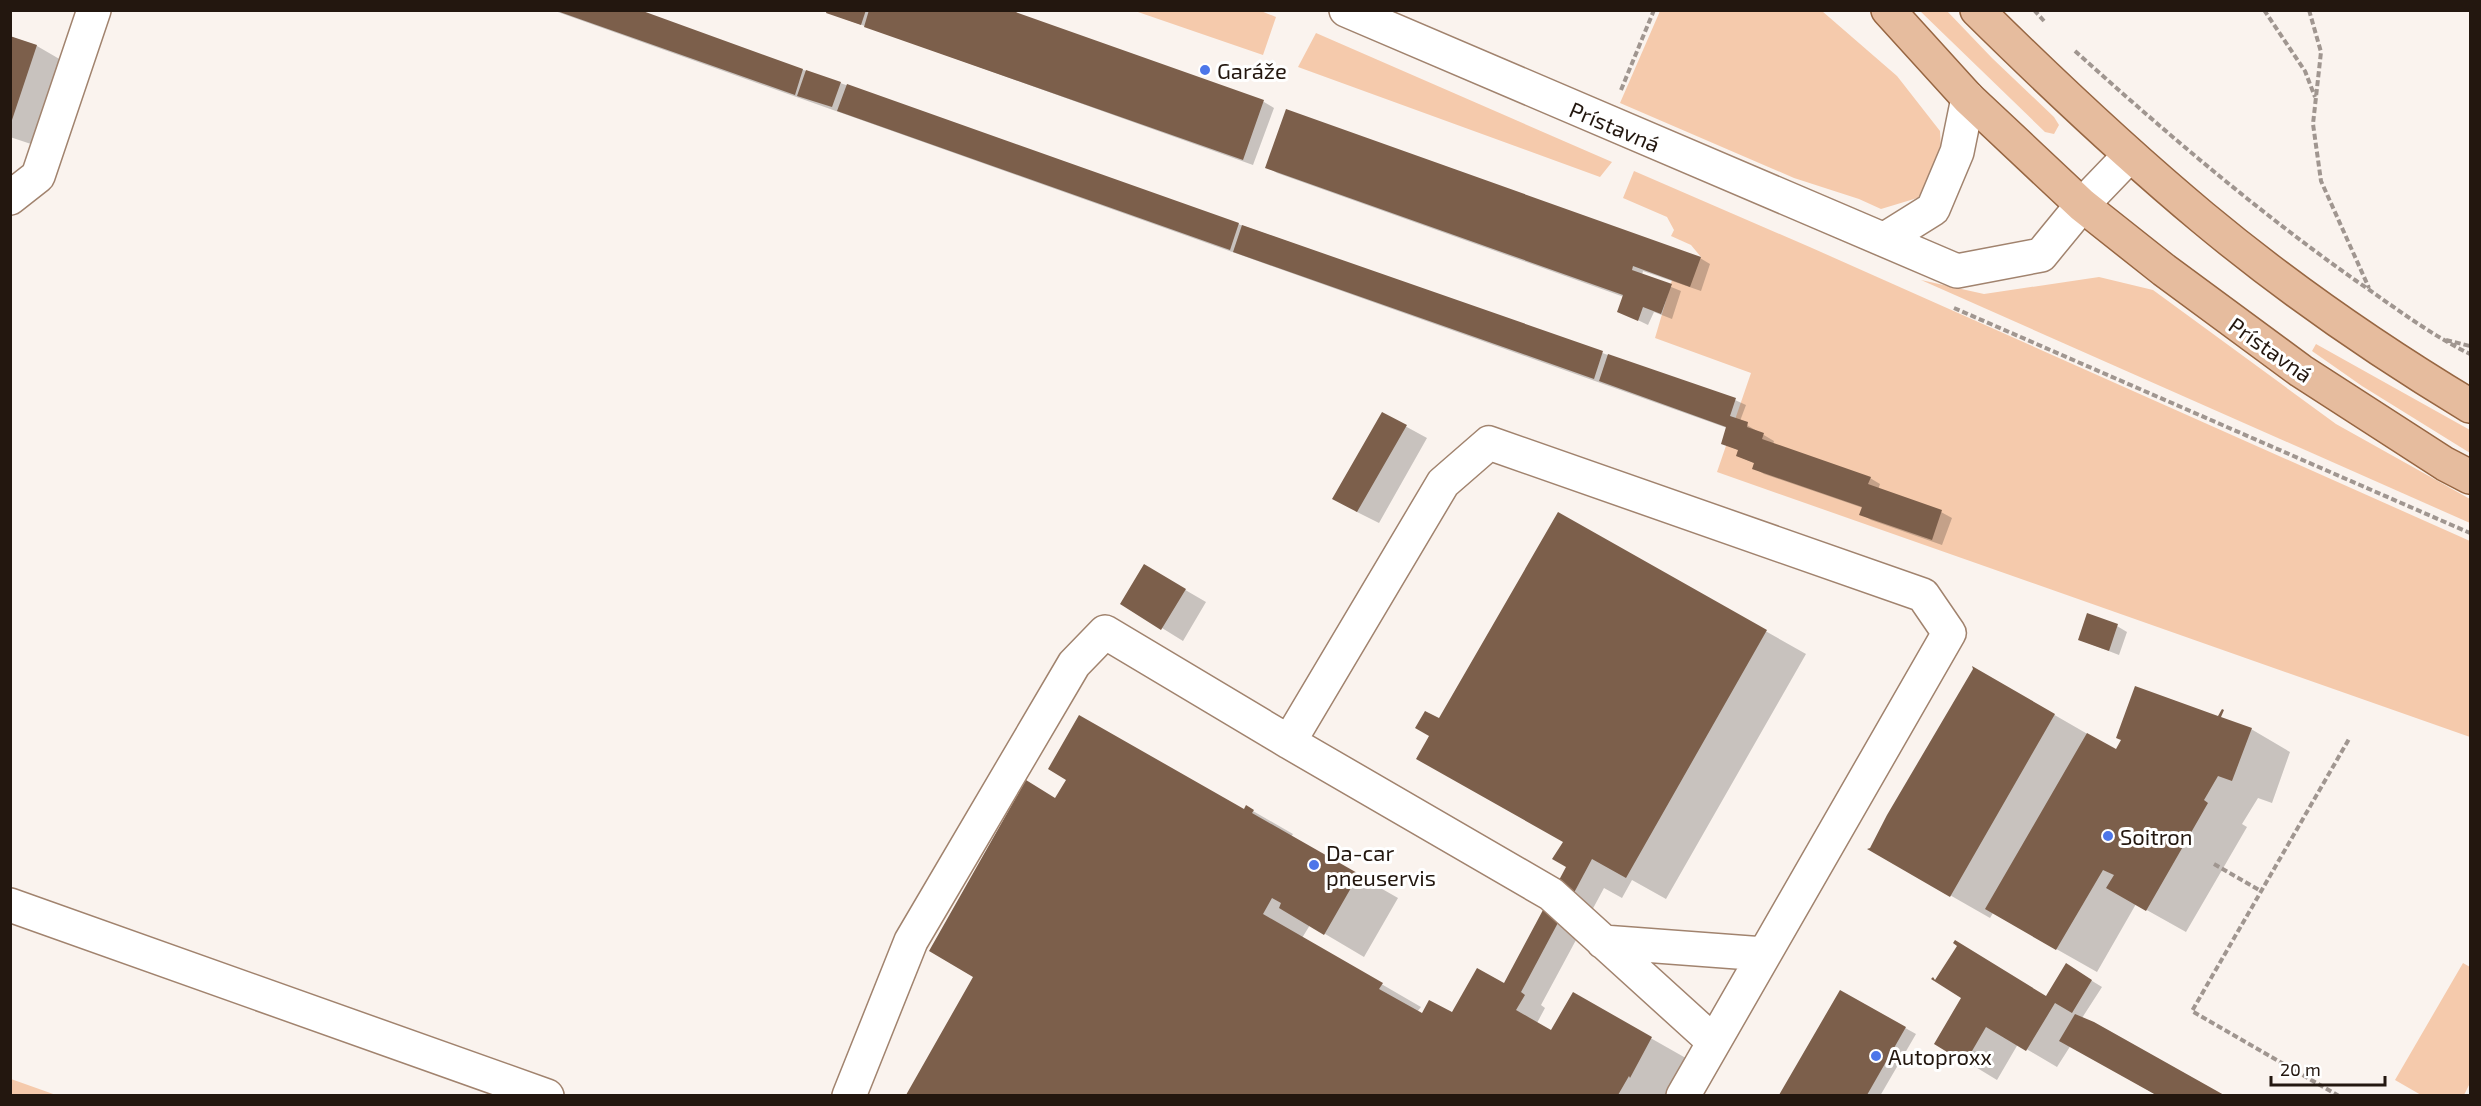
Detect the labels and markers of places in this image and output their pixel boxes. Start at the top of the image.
place label: Garáže [1217,57,1287,83]
marker: Garáže [1198,63,1212,77]
place label: Soitron [2120,823,2193,849]
marker: Soitron [2101,829,2115,843]
place label: Da-car pneuservis [1326,839,1436,890]
marker: Da-car pneuservis [1307,858,1321,872]
place label: Autoproxx [1888,1043,1992,1069]
marker: Autoproxx [1869,1049,1883,1063]

